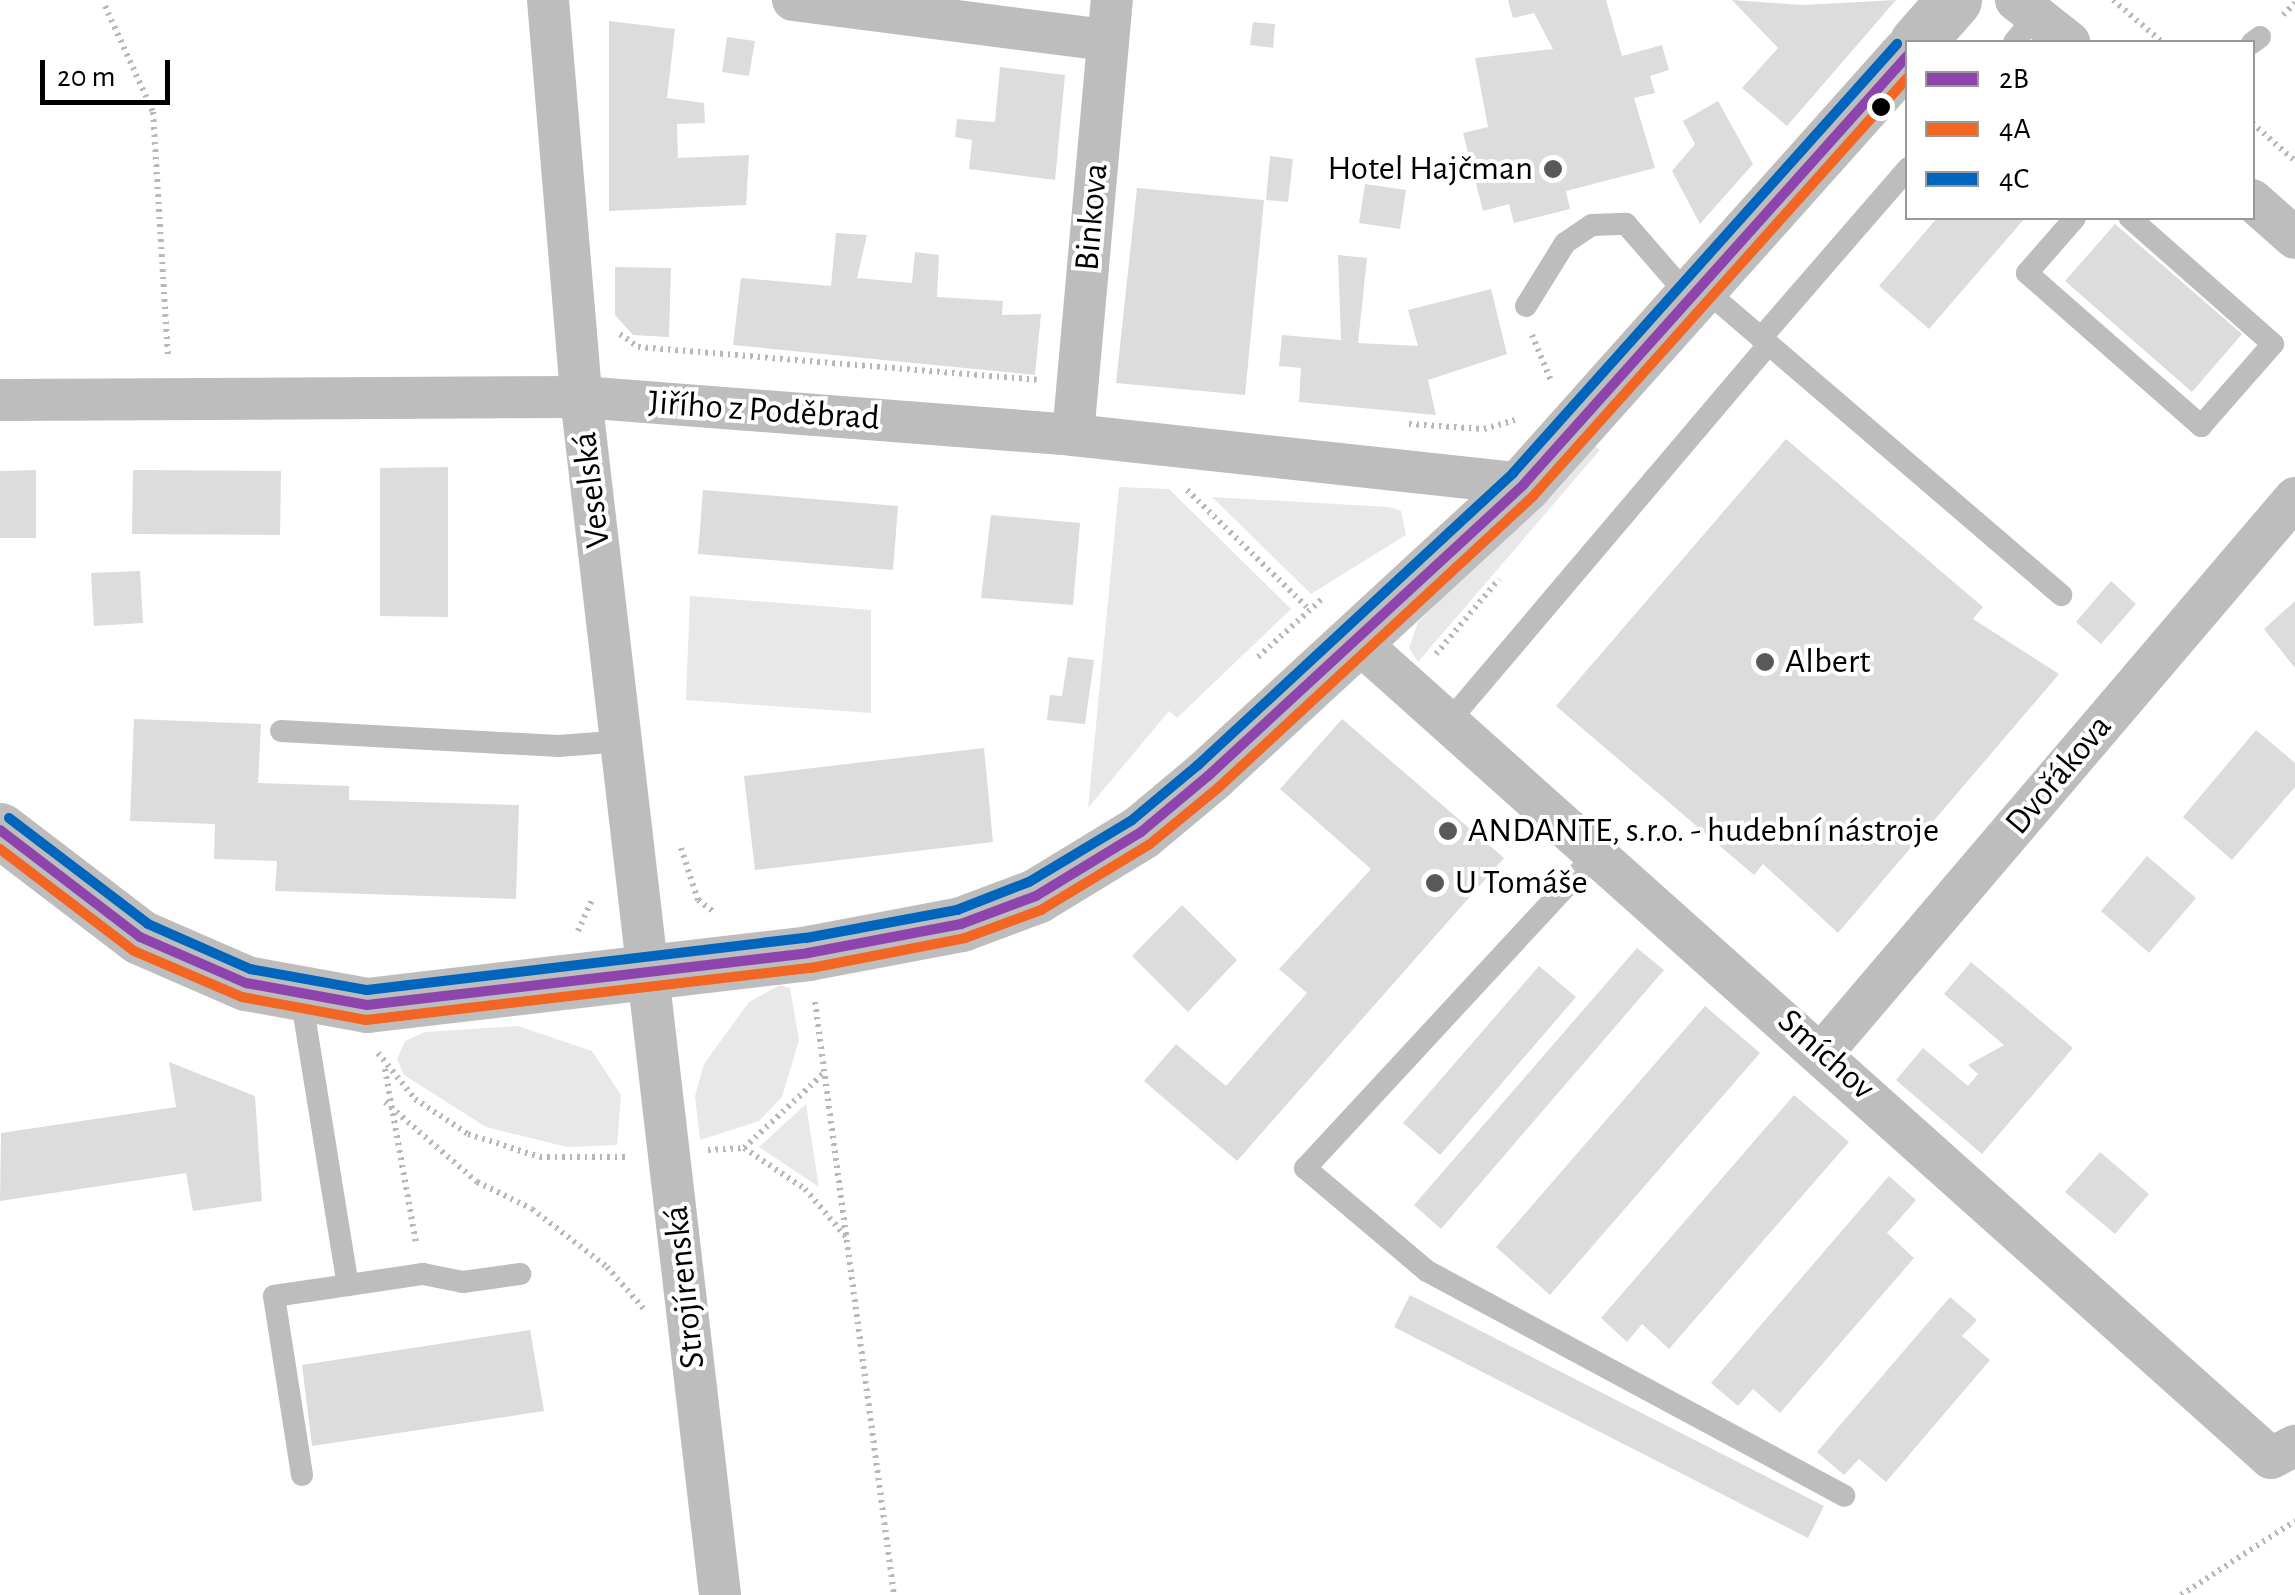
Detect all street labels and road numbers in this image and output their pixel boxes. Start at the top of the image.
street label: Binkova [1066,161,1118,273]
street label: Jiřího z Poděbrad [647,382,881,440]
street label: Veselská [564,430,620,550]
street label: Dvořákova [1997,707,2121,843]
street label: Smíchov [1769,1001,1883,1109]
street label: Strojírenská [656,1203,714,1371]

